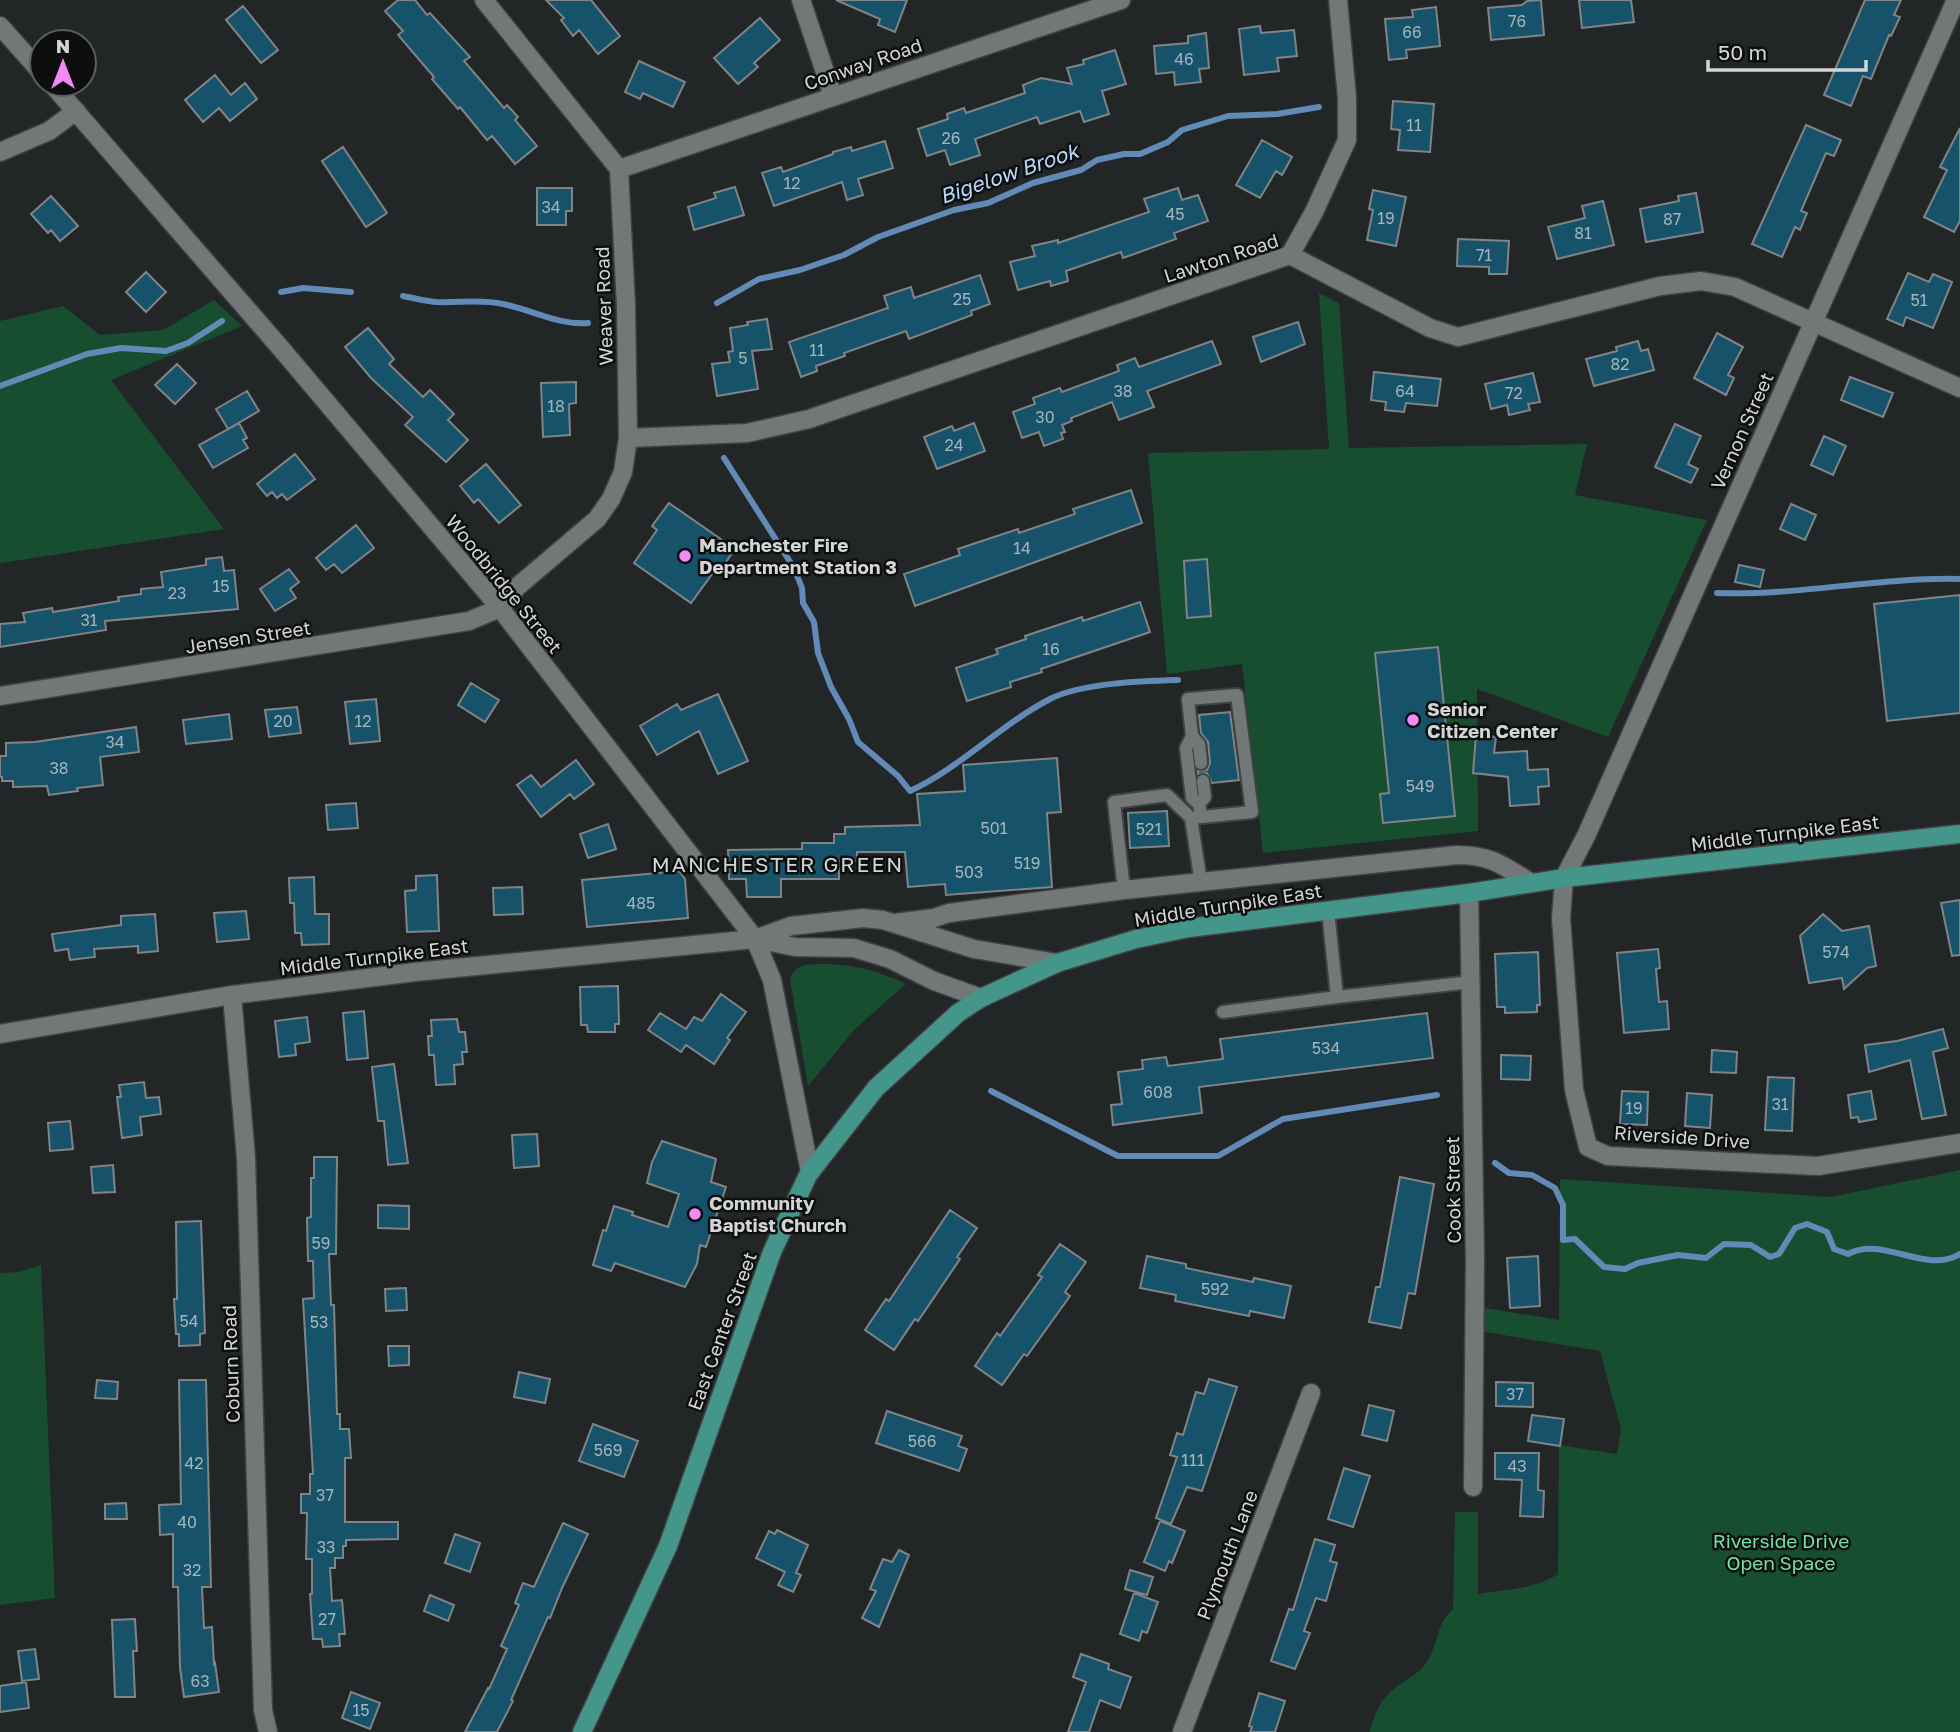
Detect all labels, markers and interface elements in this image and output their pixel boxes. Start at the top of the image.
house number: 76 [1508,11,1526,31]
house number: 66 [1402,22,1422,42]
north arrow [28,28,98,98]
scale bar [1708,28,1866,72]
street label: Conway Road [801,33,925,94]
text: N [56,34,70,57]
text: 50 m [1718,39,1767,65]
house number: 46 [1174,49,1194,69]
house number: 11 [1406,115,1422,135]
house number: 26 [942,128,960,148]
water label: Bigelow Brook [936,136,1084,209]
house number: 12 [783,173,801,193]
house number: 34 [541,197,561,217]
house number: 45 [1165,204,1185,224]
house number: 19 [1377,208,1395,228]
house number: 87 [1663,209,1681,229]
house number: 81 [1574,223,1592,243]
street label: Lawton Road [1161,228,1281,287]
house number: 71 [1476,245,1492,265]
street label: Weaver Road [590,246,617,366]
house number: 25 [953,289,971,309]
house number: 51 [1910,290,1928,310]
house number: 11 [809,340,825,360]
house number: 5 [738,348,748,368]
house number: 82 [1610,354,1630,374]
street label: Vernon Street [1705,369,1778,493]
house number: 38 [1113,381,1133,401]
house number: 64 [1395,381,1415,401]
house number: 72 [1505,383,1523,403]
house number: 18 [547,396,565,416]
house number: 30 [1035,407,1055,427]
house number: 24 [944,435,964,455]
street label: Woodbridge Street [441,510,567,658]
place label: Manchester Fire Department Station 3 [699,533,897,578]
house number: 14 [1013,538,1031,558]
marker: Manchester Fire Department Station 3 [677,548,693,564]
house number: 15 [212,576,230,596]
house number: 23 [168,583,186,603]
house number: 31 [80,610,98,630]
street label: Jensen Street [183,615,312,658]
house number: 16 [1042,639,1060,659]
place label: Senior Citizen Center [1427,697,1559,742]
house number: 20 [273,711,293,731]
house number: 12 [354,711,372,731]
marker: Senior Citizen Center [1405,712,1421,728]
house number: 34 [105,732,125,752]
house number: 38 [49,758,69,778]
house number: 549 [1406,776,1434,796]
street label: Middle Turnpike East [1689,810,1881,855]
house number: 501 [981,818,1008,838]
house number: 521 [1136,819,1162,839]
district label: MANCHESTER GREEN [652,851,904,877]
house number: 519 [1014,853,1040,873]
house number: 503 [955,862,983,882]
street label: Middle Turnpike East [1132,878,1323,931]
house number: 485 [627,893,655,913]
street label: Middle Turnpike East [278,934,470,979]
house number: 574 [1822,942,1850,962]
house number: 534 [1312,1038,1340,1058]
house number: 608 [1143,1082,1173,1102]
house number: 31 [1771,1094,1789,1114]
house number: 19 [1625,1098,1643,1118]
street label: Riverside Drive [1613,1120,1751,1153]
street label: Cook Street [1440,1136,1465,1244]
place label: Community Baptist Church [709,1191,847,1236]
marker: Community Baptist Church [687,1206,703,1222]
house number: 59 [312,1233,330,1253]
street label: East Center Street [682,1248,761,1413]
house number: 592 [1201,1279,1229,1299]
street label: Coburn Road [217,1305,244,1423]
house number: 54 [179,1311,199,1331]
house number: 53 [310,1312,328,1332]
house number: 37 [1506,1384,1524,1404]
house number: 566 [908,1431,936,1451]
house number: 569 [594,1440,622,1460]
house number: 111 [1181,1450,1205,1470]
house number: 42 [184,1453,204,1473]
house number: 43 [1507,1456,1527,1476]
house number: 37 [316,1485,334,1505]
street label: Plymouth Lane [1191,1487,1262,1623]
house number: 40 [177,1512,197,1532]
park label: Riverside Drive Open Space [1713,1529,1849,1574]
house number: 33 [317,1537,335,1557]
house number: 32 [183,1560,201,1580]
house number: 27 [318,1609,336,1629]
house number: 63 [190,1671,210,1691]
house number: 15 [352,1700,370,1720]

